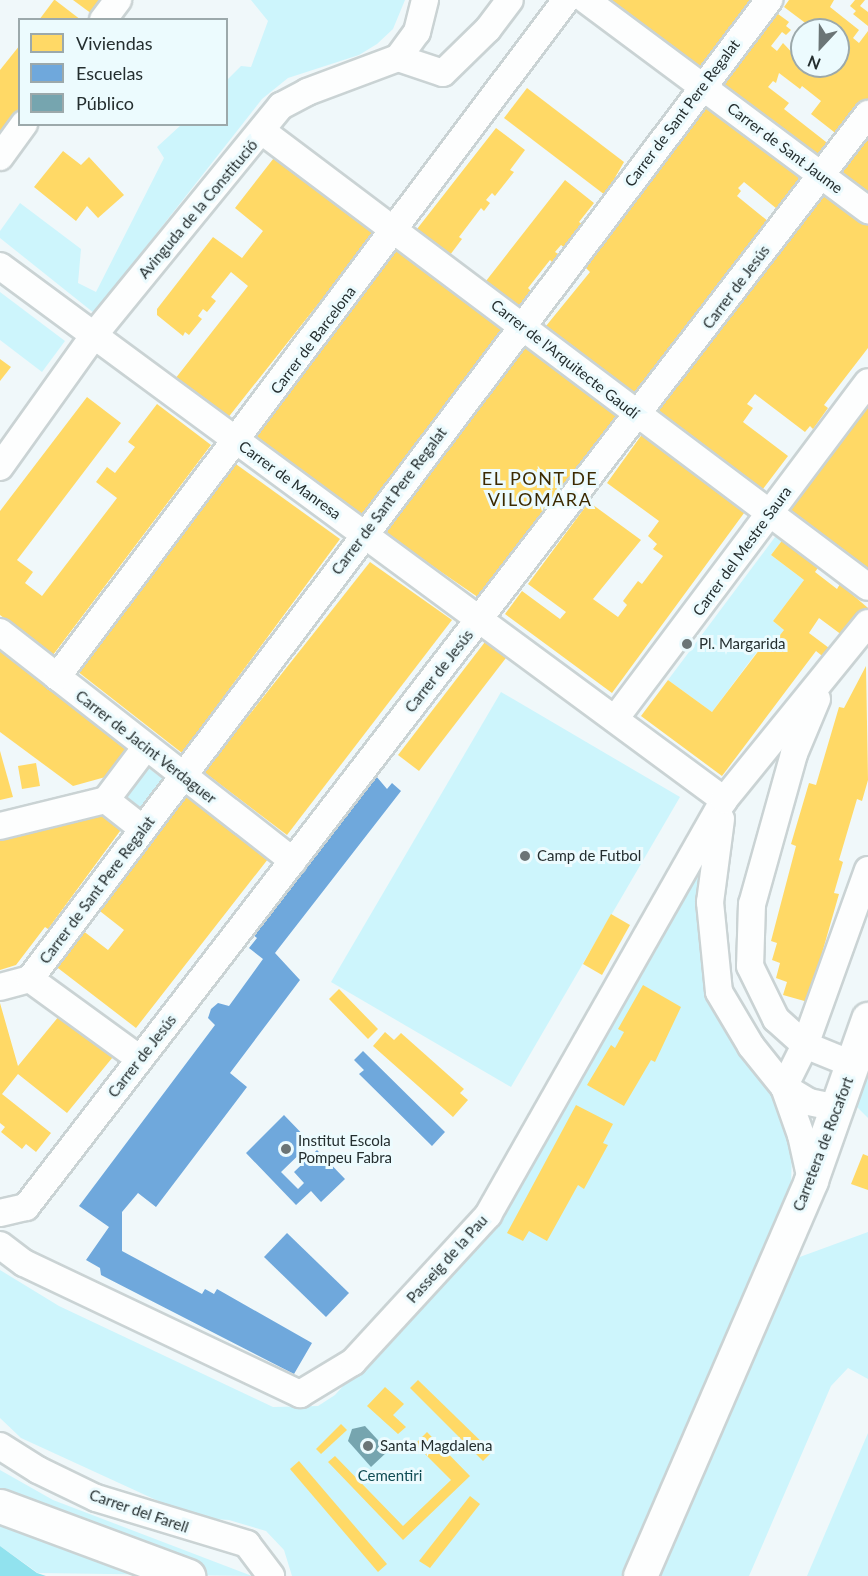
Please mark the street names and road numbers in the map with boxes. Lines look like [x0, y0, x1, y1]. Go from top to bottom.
street label: Carrer de Sant Pere Regalat [621, 36, 743, 190]
street label: Carrer de Sant Jaume [723, 99, 847, 197]
street label: Avinguda de la Constitució [135, 136, 261, 282]
street label: Carrer de Jesús [698, 241, 774, 333]
street label: Carrer de Barcelona [267, 282, 359, 398]
street label: Carrer de l'Arquitecte Gaudí [487, 296, 643, 422]
street label: Carrer de Sant Pere Regalat [328, 424, 450, 578]
street label: Carrer de Manresa [235, 437, 345, 523]
street label: Carrer del Mestre Saura [689, 483, 795, 619]
street label: Carrer de Jesús [401, 626, 477, 716]
street label: Carrer de Jacint Verdaguer [72, 686, 220, 808]
street label: Carrer de Sant Pere Regalat [36, 813, 158, 967]
street label: Carrer de Jesús [104, 1011, 180, 1101]
street label: Carretera de Rocafort [789, 1074, 857, 1214]
street label: Passeig de la Pau [403, 1211, 491, 1307]
street label: Carrer del Farell [87, 1486, 191, 1536]

